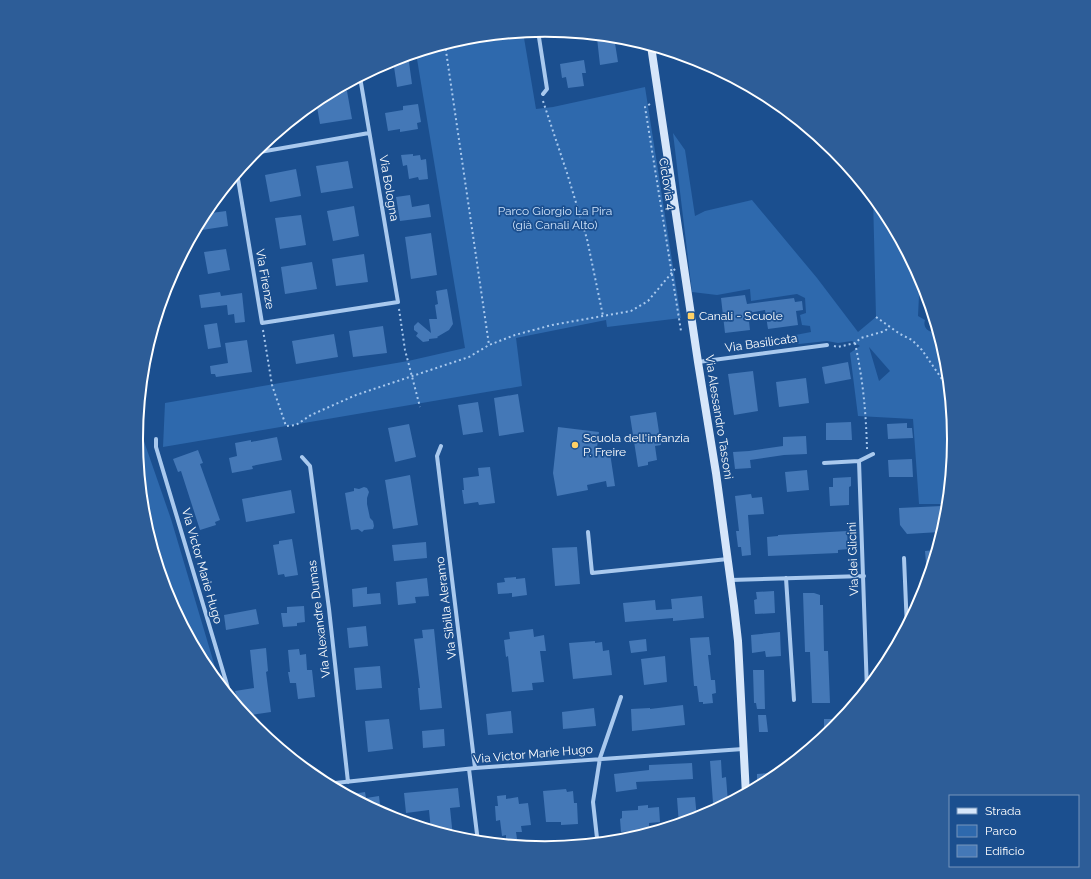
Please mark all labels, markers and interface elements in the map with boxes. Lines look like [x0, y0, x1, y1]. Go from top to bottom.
street label: Via Bologna [376, 154, 402, 222]
street label: Ciclovia 4 [656, 157, 678, 212]
park label: Parco Giorgio La Pira (già Canali Alto) [498, 204, 612, 232]
street label: Via Firenze [253, 248, 277, 310]
place label: Canali - Scuole [699, 309, 783, 323]
marker: Canali - Scuole [686, 311, 696, 321]
street label: Via Basilicata [724, 331, 798, 355]
street label: Via Alessandro Tassoni [702, 354, 736, 480]
place label: Scuola dell'infanzia P. Freire [583, 431, 690, 459]
marker: Scuola dell'infanzia P. Freire [570, 440, 580, 450]
street label: Via Victor Marie Hugo [179, 506, 225, 626]
street label: Via dei Glicini [845, 522, 861, 596]
street label: Via Sibilla Aleramo [433, 556, 459, 660]
street label: Via Alexandre Dumas [305, 559, 333, 679]
street label: Via Victor Marie Hugo [473, 742, 593, 766]
legend [949, 795, 1079, 867]
text: Strada [985, 804, 1021, 818]
text: Parco [985, 824, 1017, 838]
text: Edificio [985, 844, 1025, 858]

